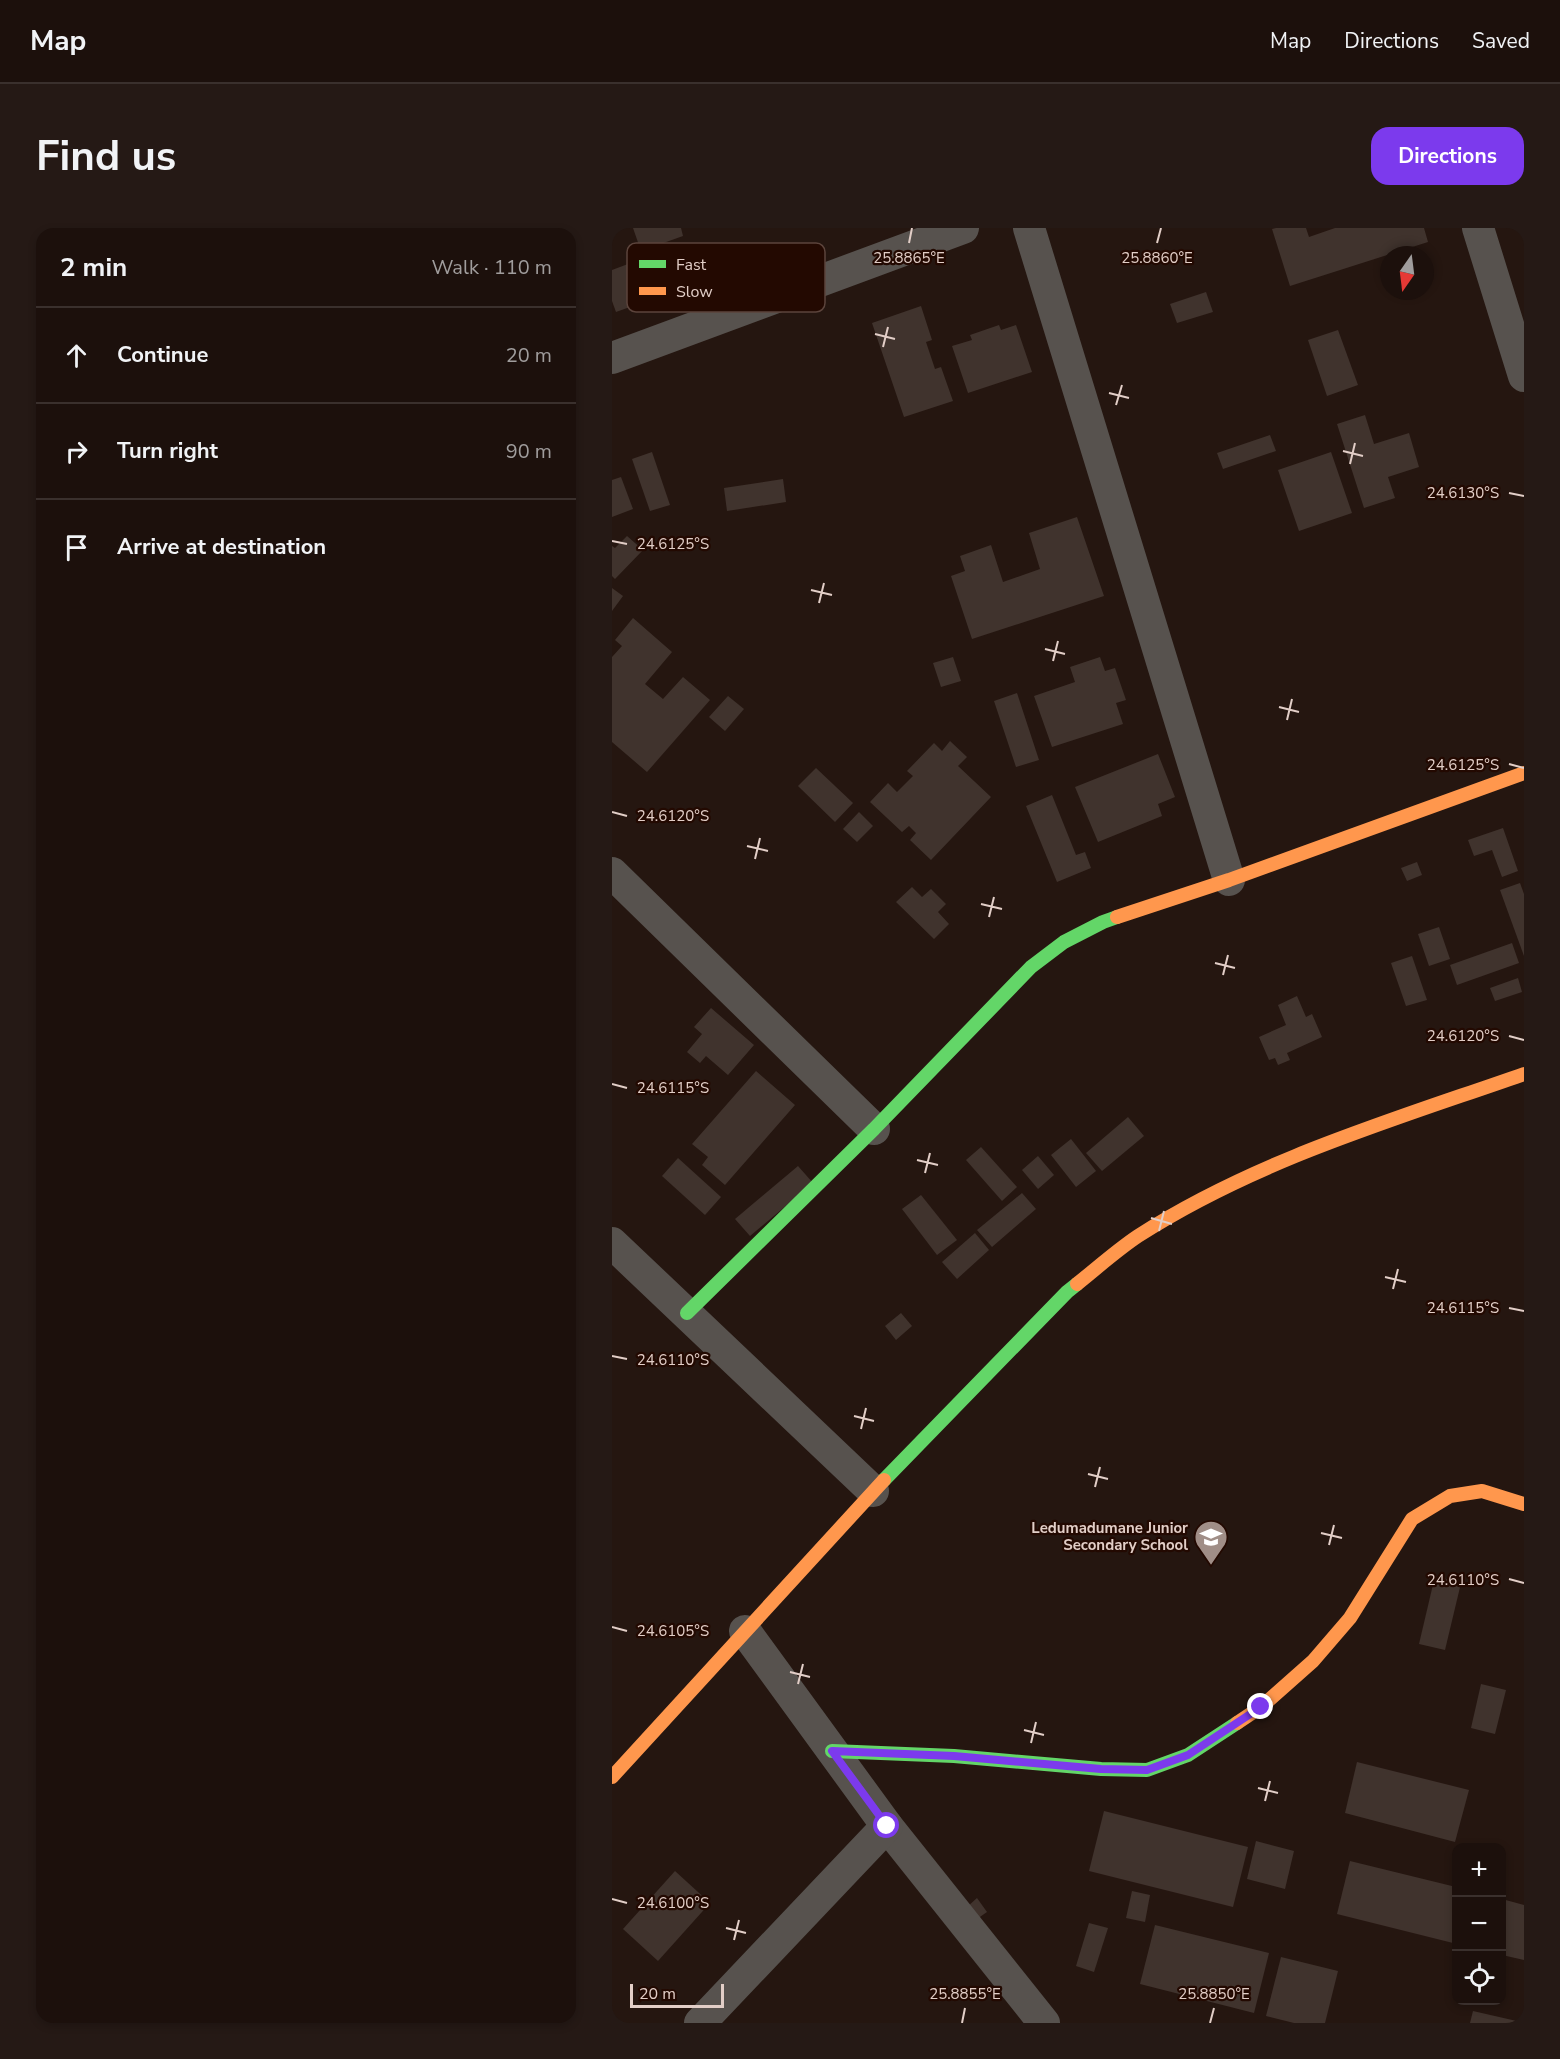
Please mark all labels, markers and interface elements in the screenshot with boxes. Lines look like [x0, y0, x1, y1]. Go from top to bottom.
text: Map [30, 22, 86, 60]
text: Map [1270, 27, 1311, 55]
text: Directions [1344, 27, 1439, 55]
text: Saved [1472, 27, 1530, 55]
button: Directions [1371, 127, 1524, 185]
text: Find us [36, 128, 176, 185]
legend [627, 243, 825, 312]
north arrow [1380, 246, 1434, 300]
text: 25.8865°E [873, 248, 945, 268]
text: 25.8860°E [1121, 248, 1193, 268]
text: 2 min [60, 250, 127, 285]
text: Walk · 110 m [432, 254, 552, 281]
text: Fast [676, 254, 707, 276]
text: Slow [676, 281, 713, 303]
icon: ahead [60, 339, 93, 372]
text: Continue [117, 340, 208, 370]
text: 20 m [506, 342, 552, 369]
icon: right [60, 435, 93, 468]
text: Turn right [117, 436, 218, 466]
text: 90 m [506, 438, 552, 465]
text: 24.6130°S [1427, 483, 1499, 503]
icon: arrive [60, 531, 93, 564]
text: Arrive at destination [117, 532, 326, 562]
text: 24.6125°S [637, 534, 709, 554]
text: 24.6125°S [1427, 755, 1499, 775]
text: 24.6120°S [637, 806, 709, 826]
text: 24.6120°S [1427, 1026, 1499, 1046]
text: 24.6115°S [637, 1078, 709, 1098]
text: 24.6115°S [1427, 1298, 1499, 1318]
text: 24.6110°S [637, 1350, 709, 1370]
place label: Ledumadumane Junior Secondary School [1031, 1518, 1188, 1555]
school or university icon: Ledumadumane Junior Secondary School [1193, 1519, 1229, 1566]
text: 24.6110°S [1427, 1570, 1499, 1590]
text: 24.6105°S [637, 1621, 709, 1641]
route end [1247, 1693, 1273, 1719]
route start [873, 1812, 899, 1838]
map controls [1452, 1843, 1506, 2005]
button: + [1452, 1843, 1506, 1897]
text: 24.6100°S [637, 1893, 709, 1913]
button: − [1452, 1897, 1506, 1951]
button: locate [1452, 1951, 1506, 2005]
scale bar [630, 1981, 724, 2008]
text: 20 m [639, 1983, 676, 2005]
text: 25.8855°E [929, 1984, 1001, 2004]
text: 25.8850°E [1178, 1984, 1250, 2004]

